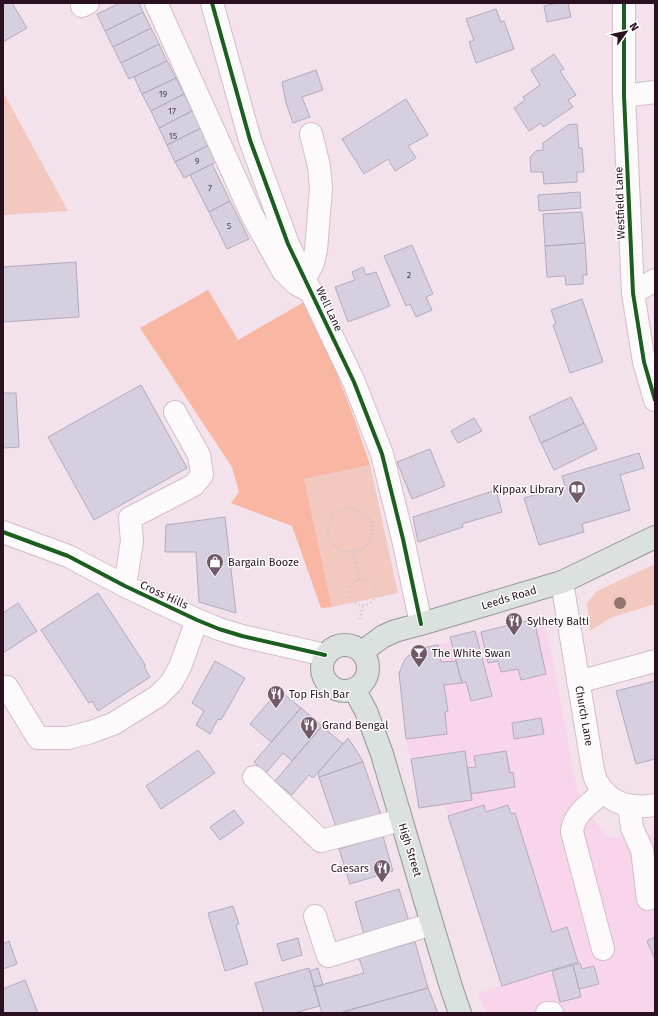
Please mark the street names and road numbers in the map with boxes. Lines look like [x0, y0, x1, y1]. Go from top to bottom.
street label: Westfield Lane [612, 166, 628, 240]
street label: Well Lane [313, 284, 345, 334]
street label: Cross Hills [138, 578, 190, 612]
street label: Leeds Road [480, 583, 538, 613]
street label: Church Lane [572, 685, 596, 747]
street label: High Street [396, 822, 424, 878]

